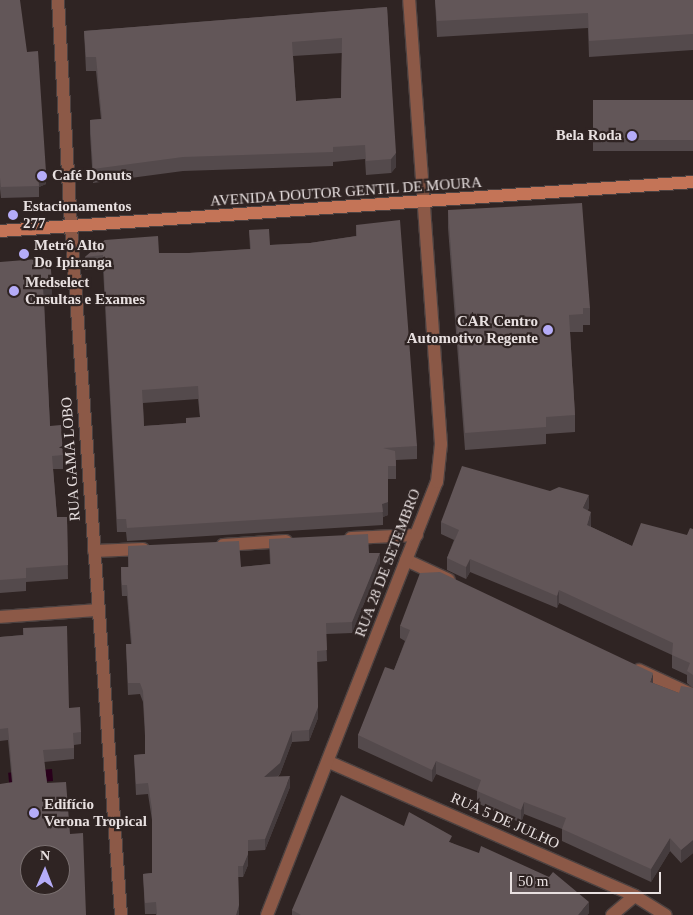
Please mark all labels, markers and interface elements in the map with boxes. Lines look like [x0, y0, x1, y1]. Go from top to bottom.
place label: Bela Roda [556, 127, 622, 145]
marker: Bela Roda [626, 130, 638, 142]
place label: Café Donuts [52, 167, 132, 185]
marker: Café Donuts [36, 170, 48, 182]
street label: AVENIDA DOUTOR GENTIL DE MOURA [209, 173, 483, 211]
place label: Estacionamentos 277 [23, 197, 131, 232]
marker: Estacionamentos 277 [7, 209, 19, 221]
place label: Metrô Alto Do Ipiranga [34, 236, 112, 271]
marker: Metrô Alto Do Ipiranga [18, 248, 30, 260]
place label: Medselect Cnsultas e Exames [25, 273, 145, 308]
marker: Medselect Cnsultas e Exames [7, 284, 21, 298]
place label: CAR Centro Automotivo Regente [407, 312, 538, 347]
marker: CAR Centro Automotivo Regente [542, 324, 554, 336]
street label: RUA GAMA LOBO [58, 396, 84, 522]
street label: RUA 28 DE SETEMBRO [351, 486, 425, 640]
street label: RUA 5 DE JULHO [447, 789, 563, 853]
place label: Edifício Verona Tropical [44, 795, 147, 830]
marker: Edifício Verona Tropical [28, 807, 40, 819]
north arrow [20, 845, 70, 895]
text: N [40, 848, 50, 863]
scale bar [513, 862, 664, 894]
text: 50 m [518, 873, 548, 889]

